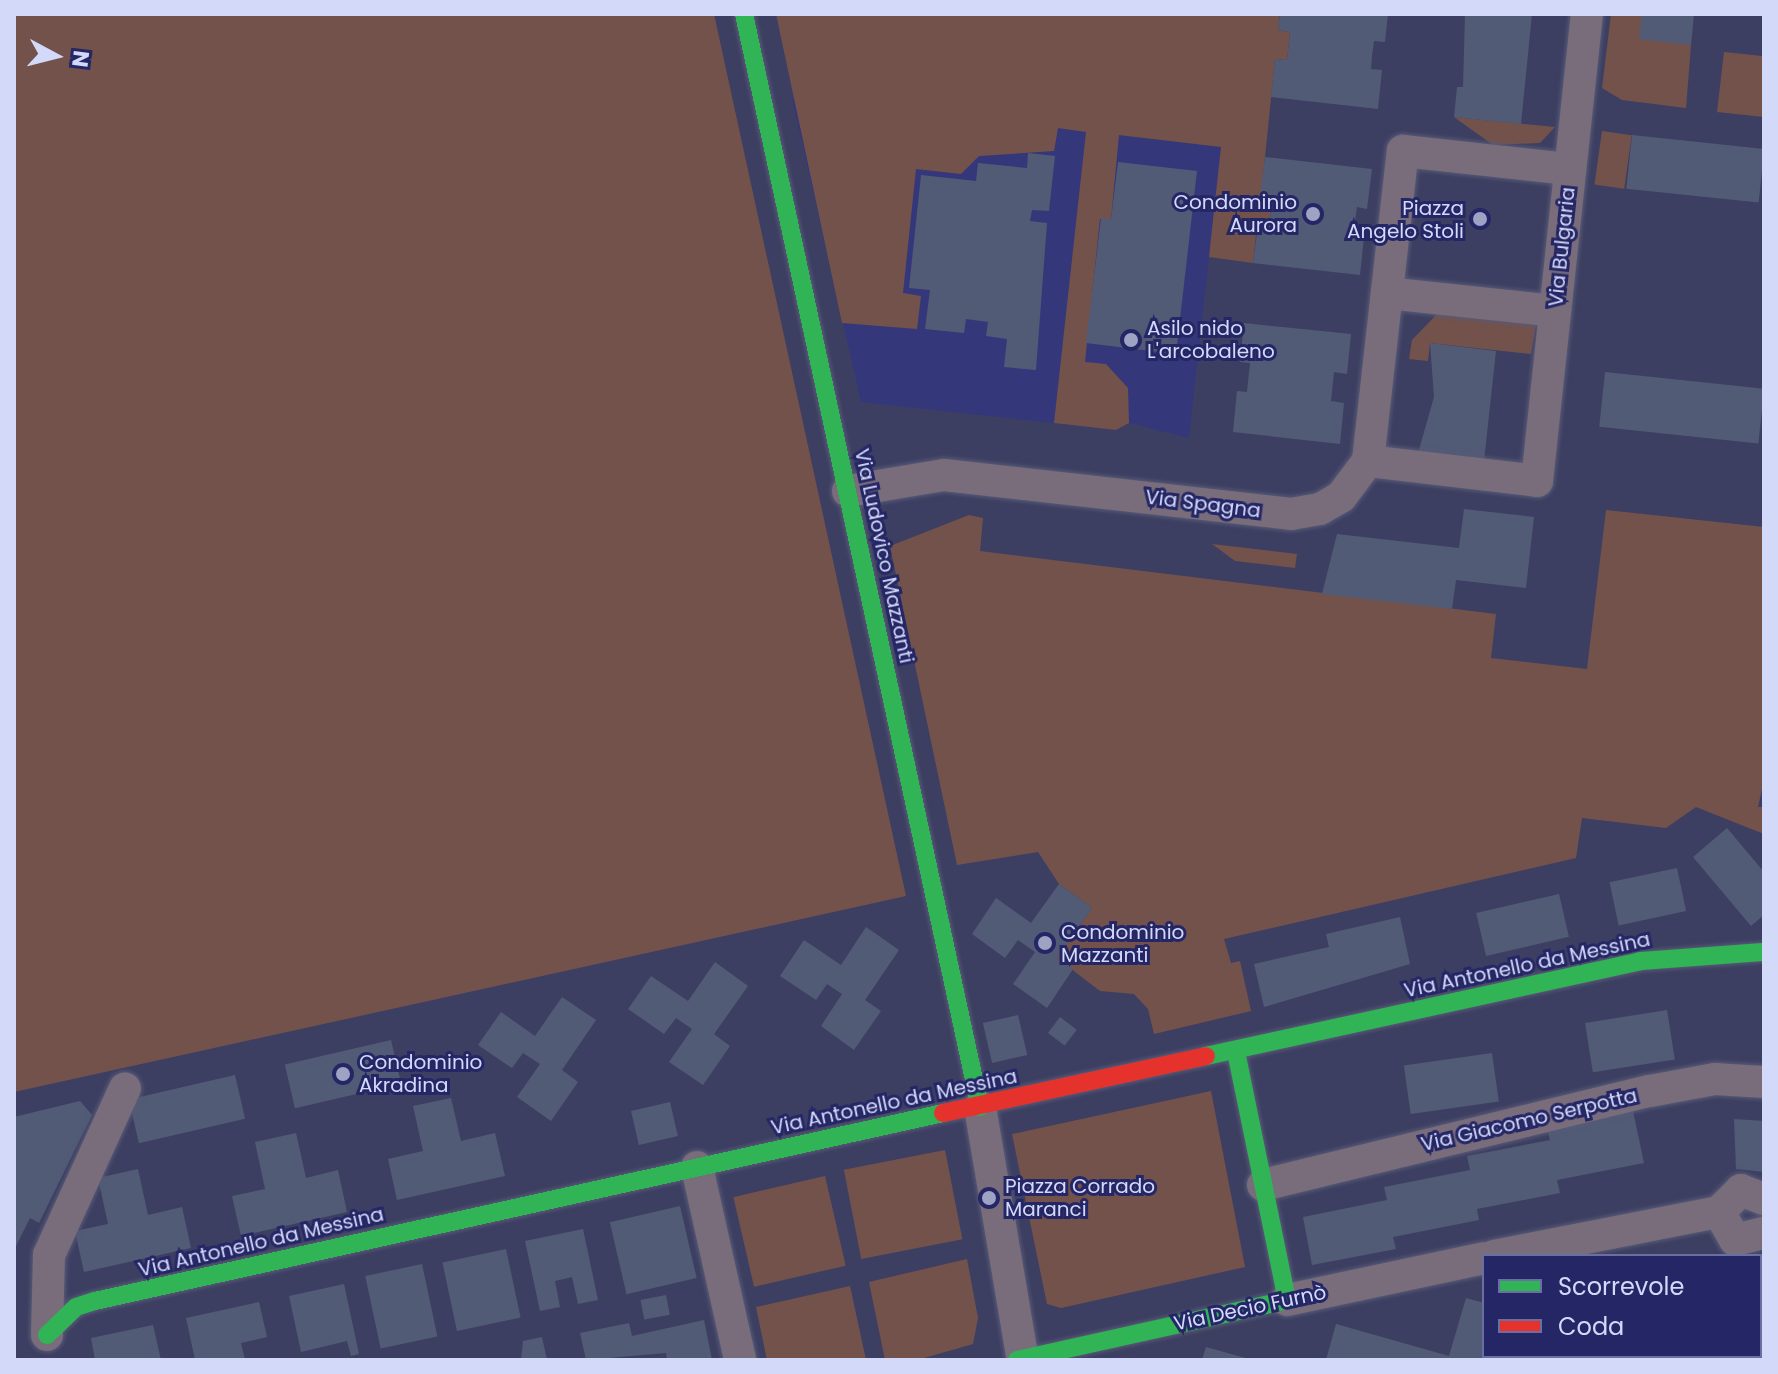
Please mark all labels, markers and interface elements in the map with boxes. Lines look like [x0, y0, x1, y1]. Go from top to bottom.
north arrow [16, 16, 96, 96]
text: N [64, 49, 97, 69]
street label: Via Bulgaria [1544, 186, 1580, 308]
place label: Condominio Aurora [1174, 190, 1297, 237]
place label: Piazza Angelo Stoli [1347, 196, 1464, 243]
marker: Condominio Aurora [1304, 205, 1322, 223]
marker: Piazza Angelo Stoli [1471, 210, 1489, 228]
place label: Asilo nido L'arcobaleno [1147, 316, 1275, 363]
marker: Asilo nido L'arcobaleno [1122, 331, 1140, 349]
street label: Via Ludovico Mazzanti [850, 446, 918, 666]
street label: Via Spagna [1144, 485, 1262, 523]
place label: Condominio Mazzanti [1061, 920, 1184, 967]
street label: Via Antonello da Messina [1402, 927, 1652, 1003]
marker: Condominio Mazzanti [1036, 934, 1054, 952]
place label: Condominio Akradina [359, 1050, 482, 1097]
street label: Via Antonello da Messina [769, 1064, 1019, 1140]
marker: Condominio Akradina [334, 1065, 352, 1083]
street label: Via Giacomo Serpotta [1419, 1083, 1639, 1157]
place label: Piazza Corrado Maranci [1005, 1174, 1155, 1221]
marker: Piazza Corrado Maranci [980, 1189, 998, 1207]
street label: Via Antonello da Messina [136, 1202, 386, 1282]
legend [1482, 1254, 1762, 1358]
text: Scorrevole [1558, 1270, 1684, 1303]
street label: Via Decio Furnò [1172, 1280, 1328, 1336]
text: Coda [1558, 1310, 1624, 1343]

